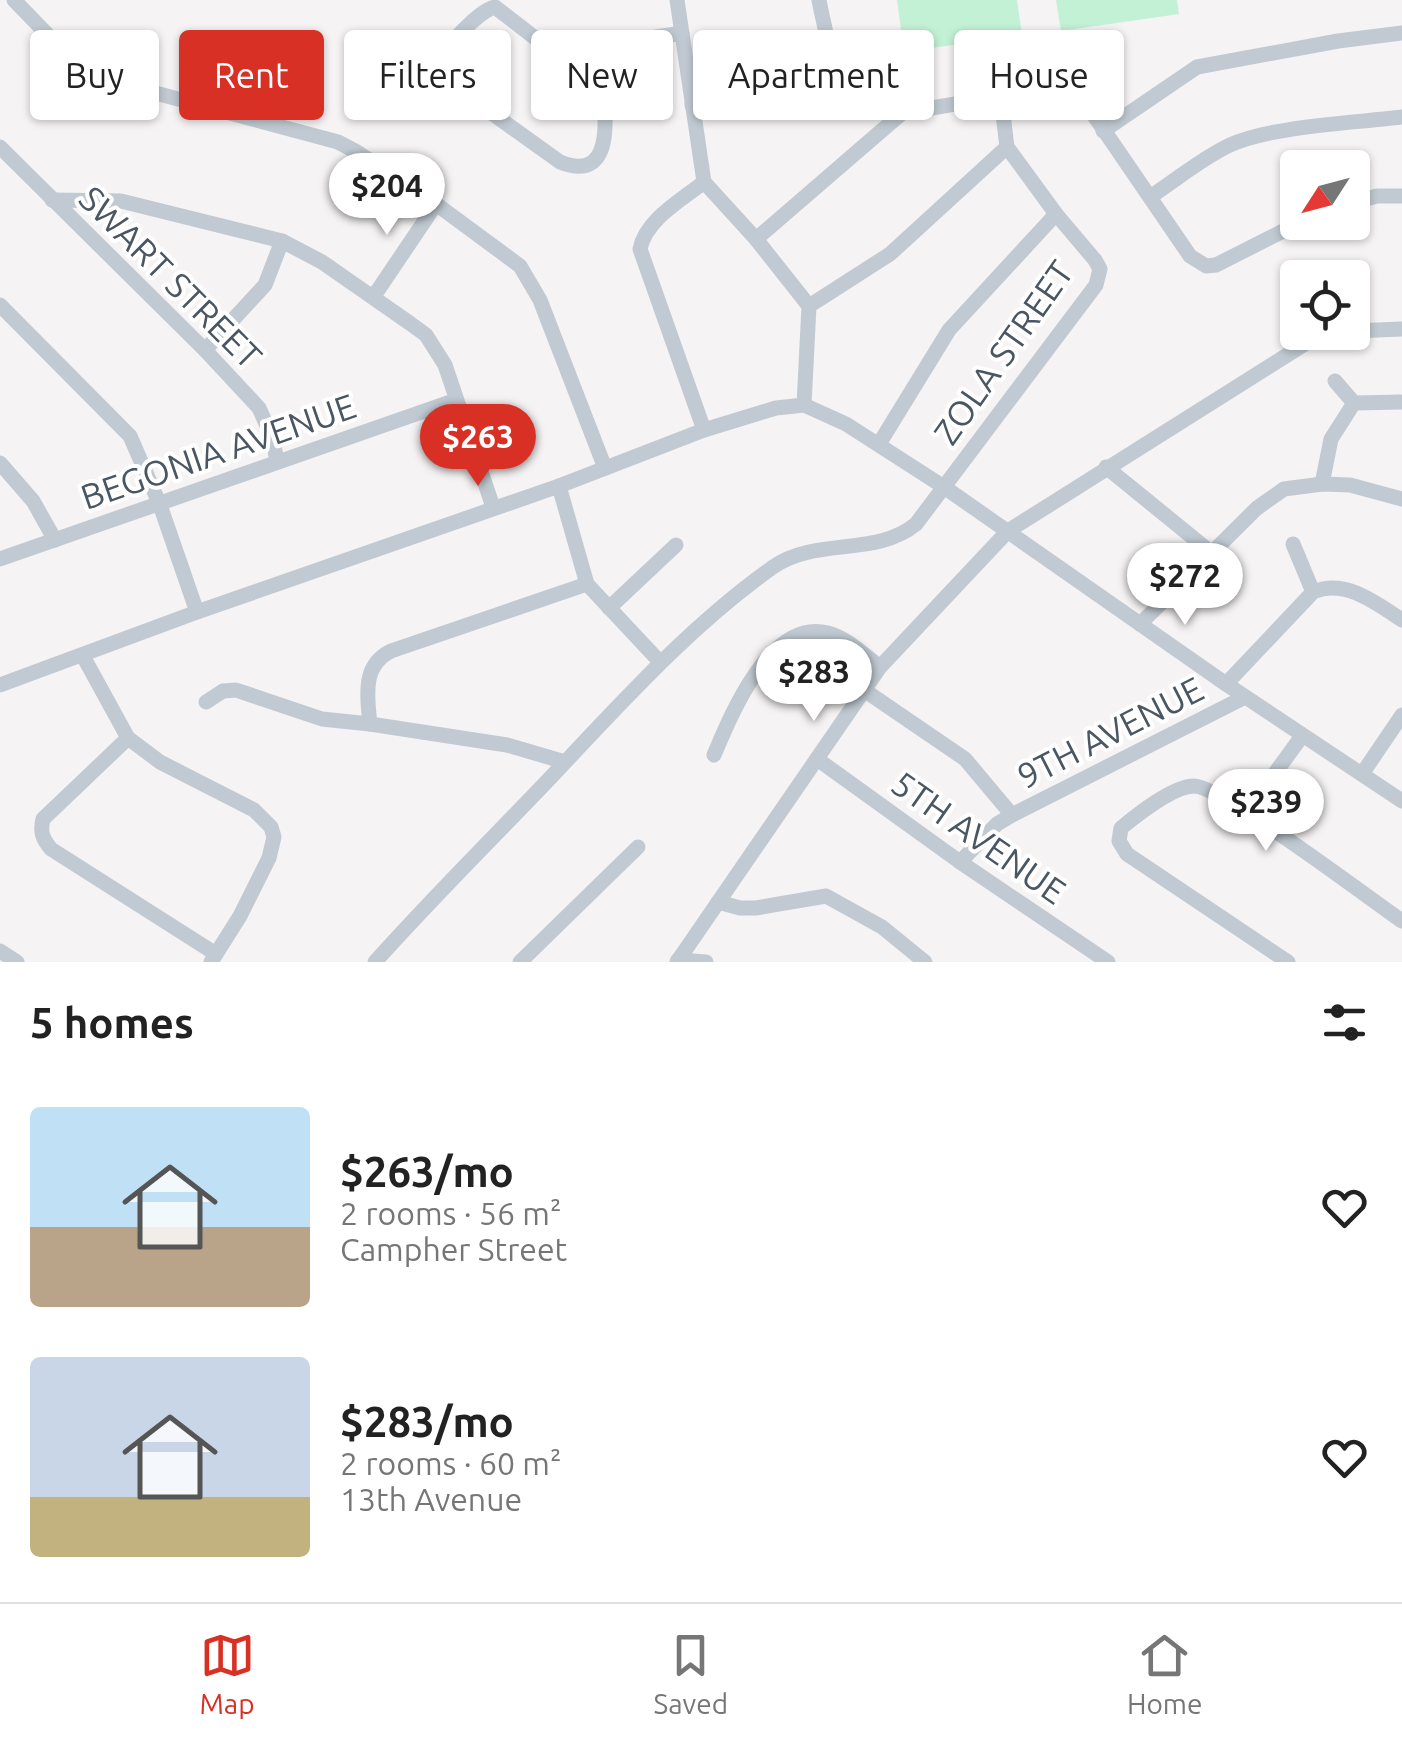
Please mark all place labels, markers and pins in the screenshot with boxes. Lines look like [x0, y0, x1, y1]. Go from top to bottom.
pin: $204 [328, 153, 446, 238]
pin: $263 [419, 404, 537, 489]
pin: $272 [1126, 543, 1244, 628]
pin: $283 [755, 639, 873, 724]
pin: $239 [1207, 769, 1325, 854]

